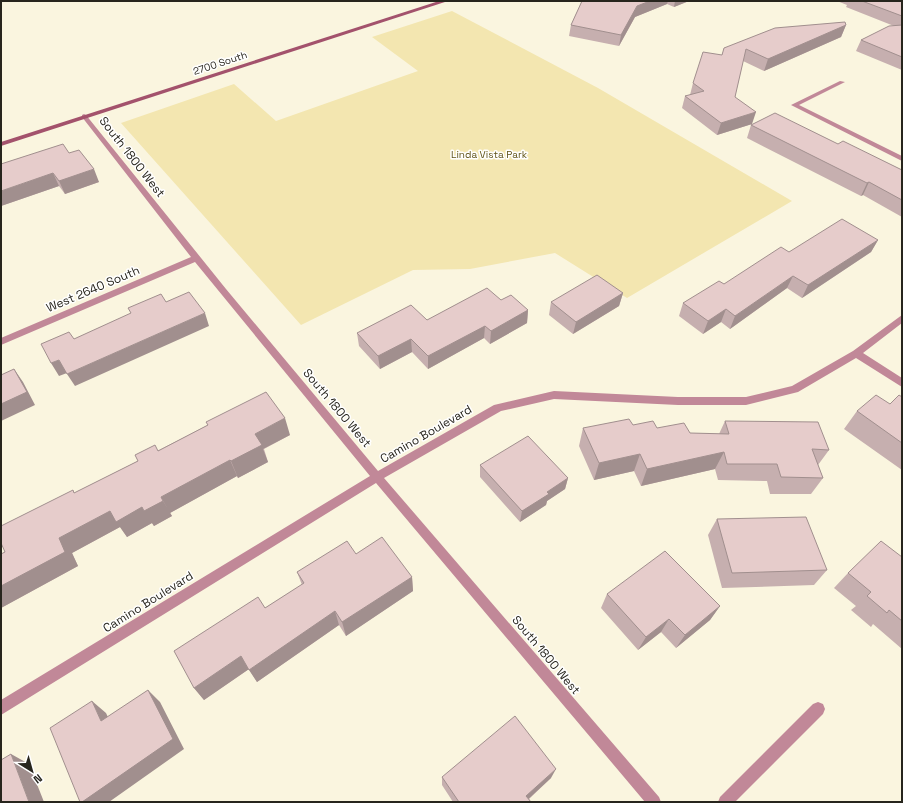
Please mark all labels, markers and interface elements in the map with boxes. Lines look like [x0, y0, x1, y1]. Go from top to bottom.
street label: 2700 South [191, 48, 249, 78]
street label: South 1800 West [95, 113, 169, 201]
park label: Linda Vista Park [451, 148, 528, 161]
street label: West 2640 South [44, 262, 142, 316]
street label: South 1800 West [299, 365, 375, 451]
street label: Camino Boulevard [377, 401, 475, 467]
street label: Camino Boulevard [100, 568, 196, 636]
street label: South 1800 West [508, 612, 584, 698]
north arrow [12, 751, 52, 791]
text: N [31, 771, 45, 787]

